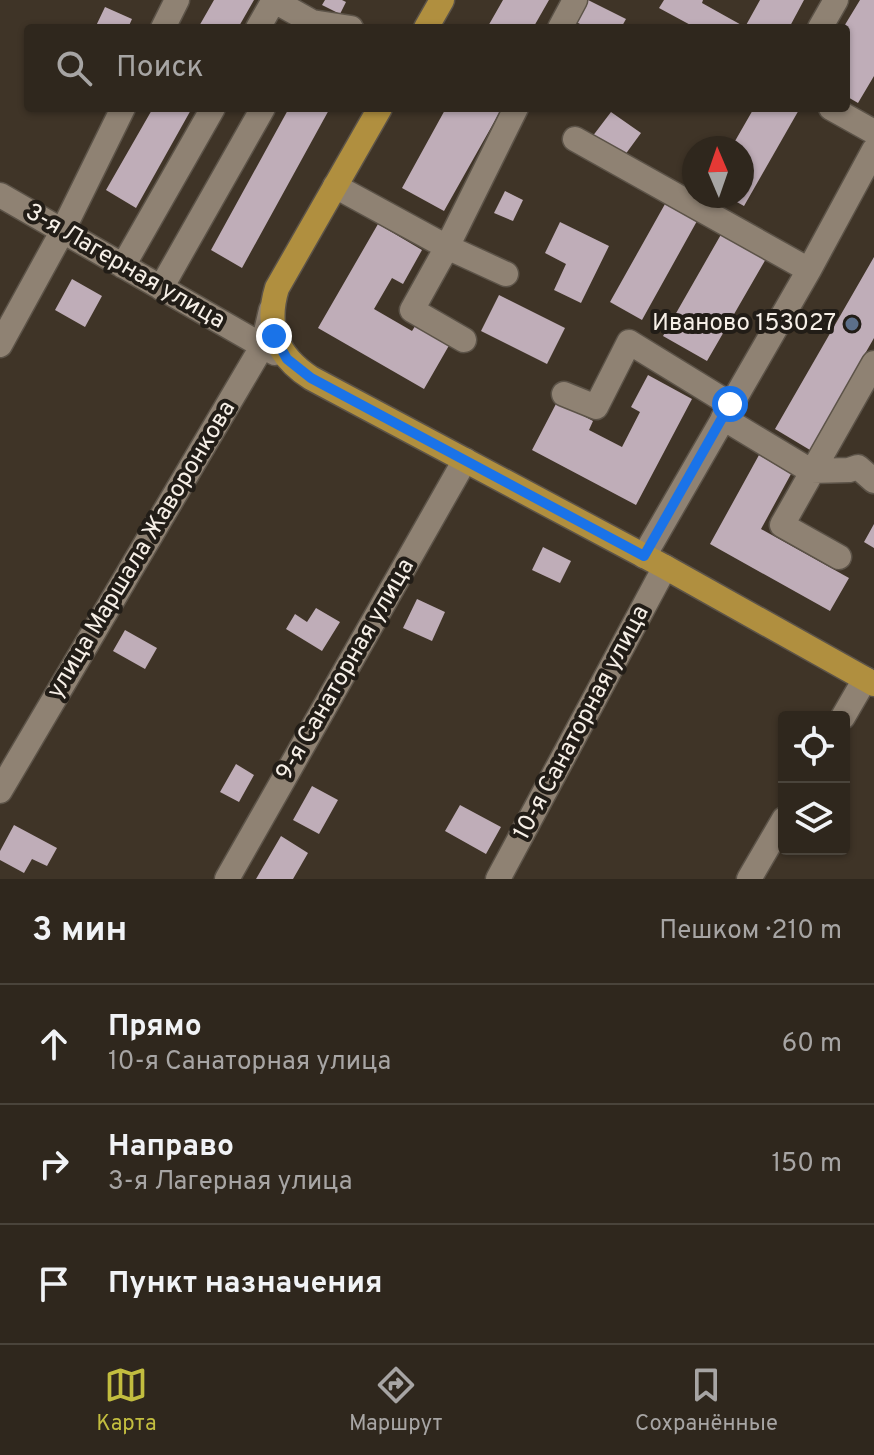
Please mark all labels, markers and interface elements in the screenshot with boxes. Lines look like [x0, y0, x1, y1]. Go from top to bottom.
search box [24, 24, 850, 112]
icon: search [52, 46, 96, 90]
text: Поиск [116, 50, 204, 87]
north arrow [682, 136, 754, 208]
street label: 3-я Лагерная улица [20, 198, 230, 336]
place label: Иваново 153027 [652, 309, 836, 339]
marker: Иваново 153027 [843, 315, 861, 333]
route end [256, 318, 292, 354]
route start [712, 386, 748, 422]
street label: улица Маршала Жаворонкова [41, 396, 243, 704]
street label: 9-я Санаторная улица [270, 554, 422, 786]
street label: 10-я Санаторная улица [507, 601, 657, 845]
map controls [778, 711, 850, 855]
button: locate [778, 711, 850, 783]
button: layers [778, 783, 850, 855]
text: 3 мин [32, 910, 127, 953]
text: Пешком · 210 m [659, 915, 842, 948]
text: Прямо [108, 1009, 202, 1046]
icon: ahead [32, 1022, 76, 1066]
text: 60 m [782, 1028, 842, 1061]
text: 10-я Санаторная улица [108, 1046, 391, 1079]
text: Направо [108, 1129, 234, 1166]
icon: right [32, 1142, 76, 1186]
text: 150 m [771, 1148, 842, 1181]
text: 3-я Лагерная улица [108, 1166, 352, 1199]
icon: arrive [32, 1262, 76, 1306]
text: Пункт назначения [108, 1266, 382, 1303]
tab: Карта [96, 1363, 157, 1438]
tab: Маршрут [349, 1363, 443, 1438]
tab: Сохранённые [635, 1363, 778, 1438]

